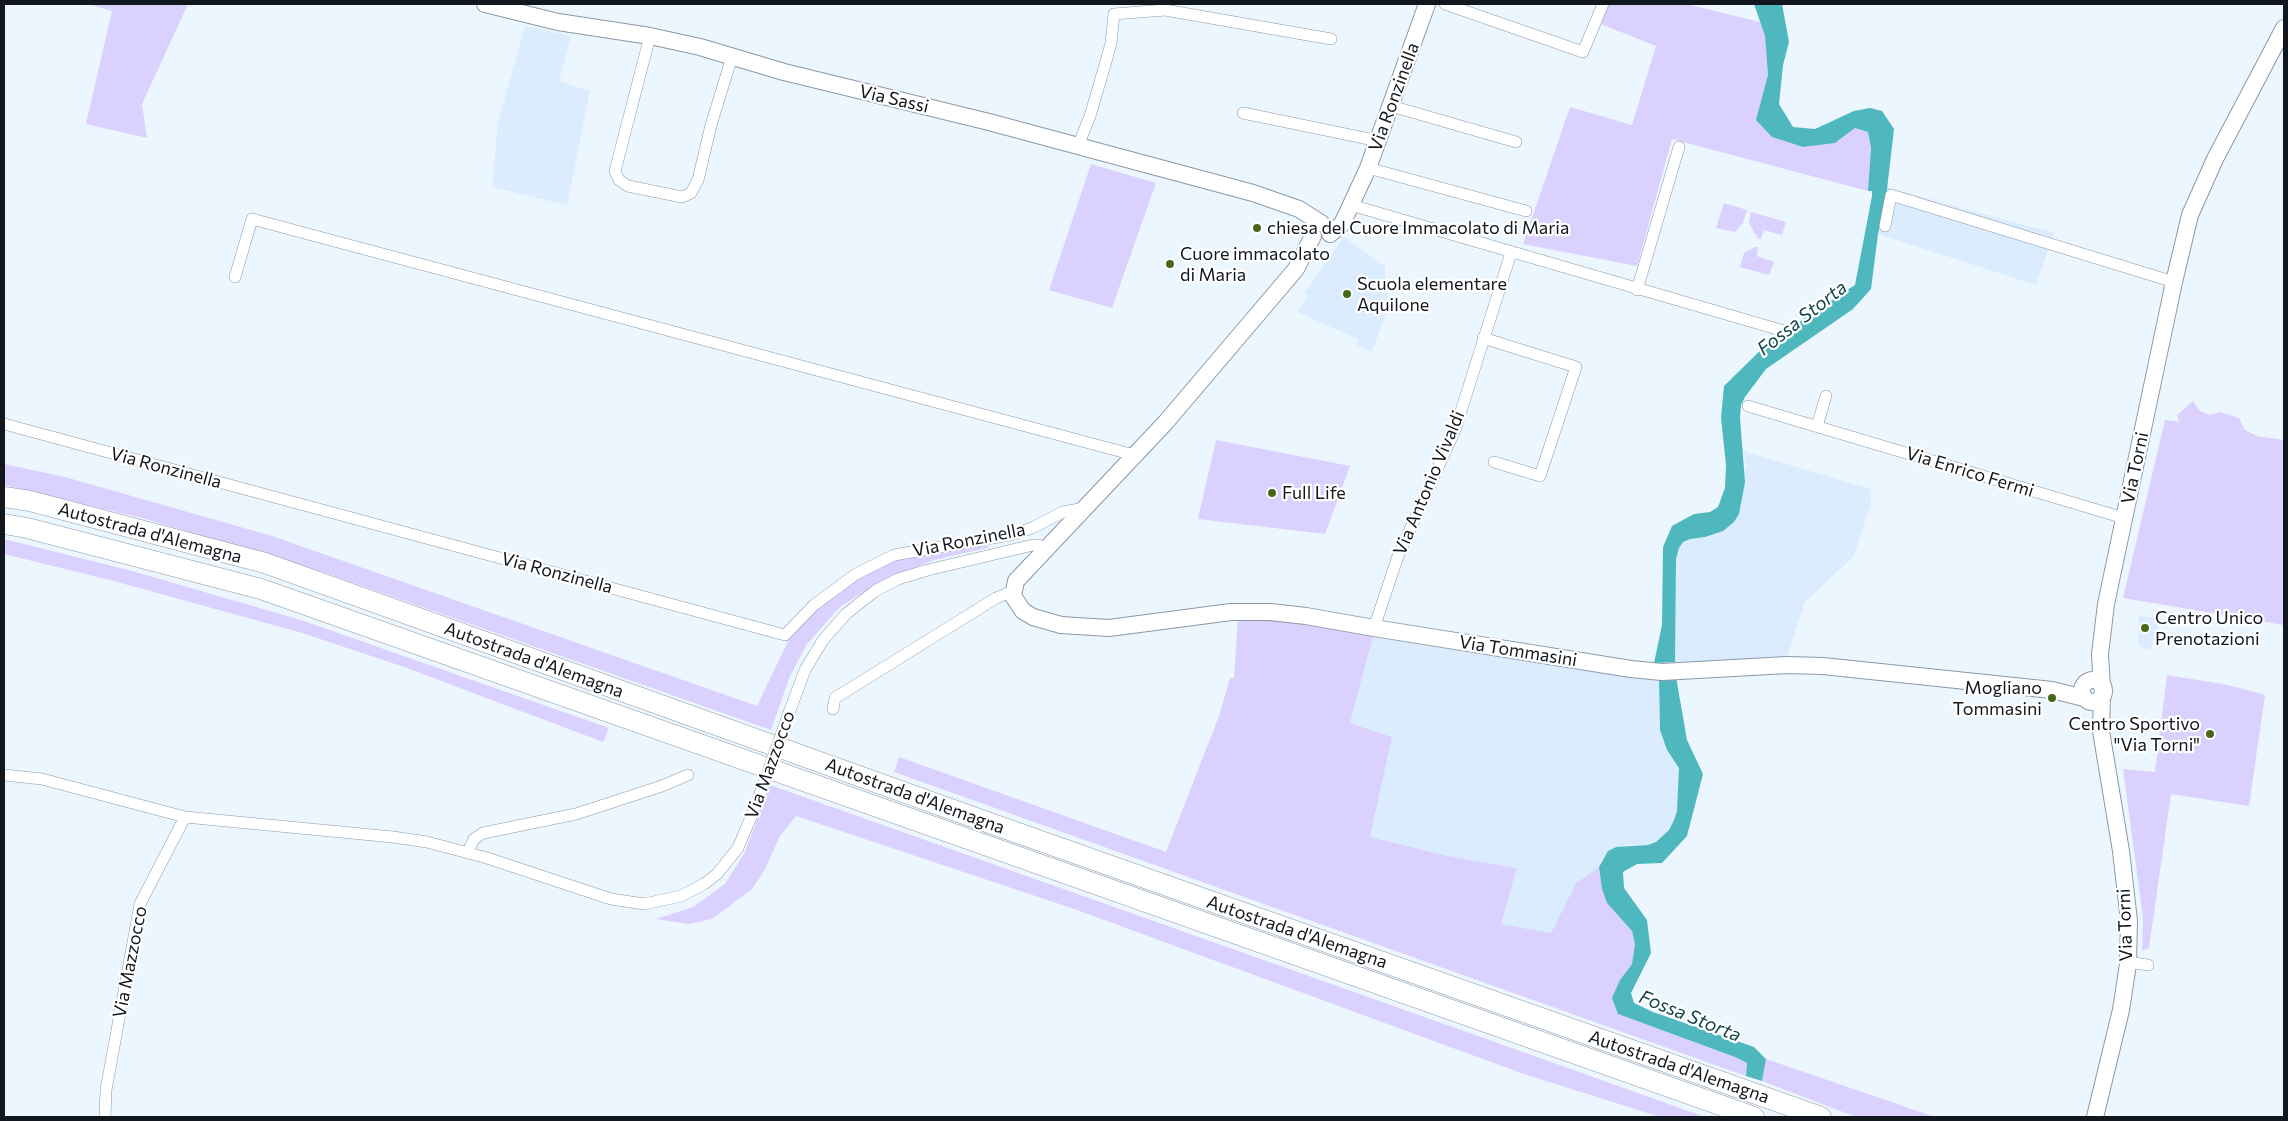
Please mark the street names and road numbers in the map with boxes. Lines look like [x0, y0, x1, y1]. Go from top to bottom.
street label: Via Ronzinella [1364, 40, 1424, 154]
street label: Via Sassi [857, 81, 931, 117]
street label: Via Antonio Vivaldi [1389, 408, 1469, 558]
street label: Via Torni [2117, 430, 2153, 506]
street label: Via Enrico Fermi [1903, 442, 2037, 502]
street label: Via Ronzinella [108, 443, 224, 493]
street label: Autostrada d'Alemagna [56, 498, 244, 568]
street label: Via Ronzinella [911, 518, 1027, 562]
street label: Via Ronzinella [499, 548, 615, 598]
street label: Autostrada d'Alemagna [441, 617, 627, 703]
street label: Via Tommasini [1457, 631, 1579, 671]
street label: Via Mazzocco [740, 708, 800, 822]
street label: Autostrada d'Alemagna [822, 753, 1008, 839]
street label: Via Torni [2113, 888, 2137, 962]
street label: Autostrada d'Alemagna [1204, 891, 1390, 973]
street label: Via Mazzocco [109, 904, 151, 1020]
street label: Autostrada d'Alemagna [1586, 1026, 1772, 1108]

